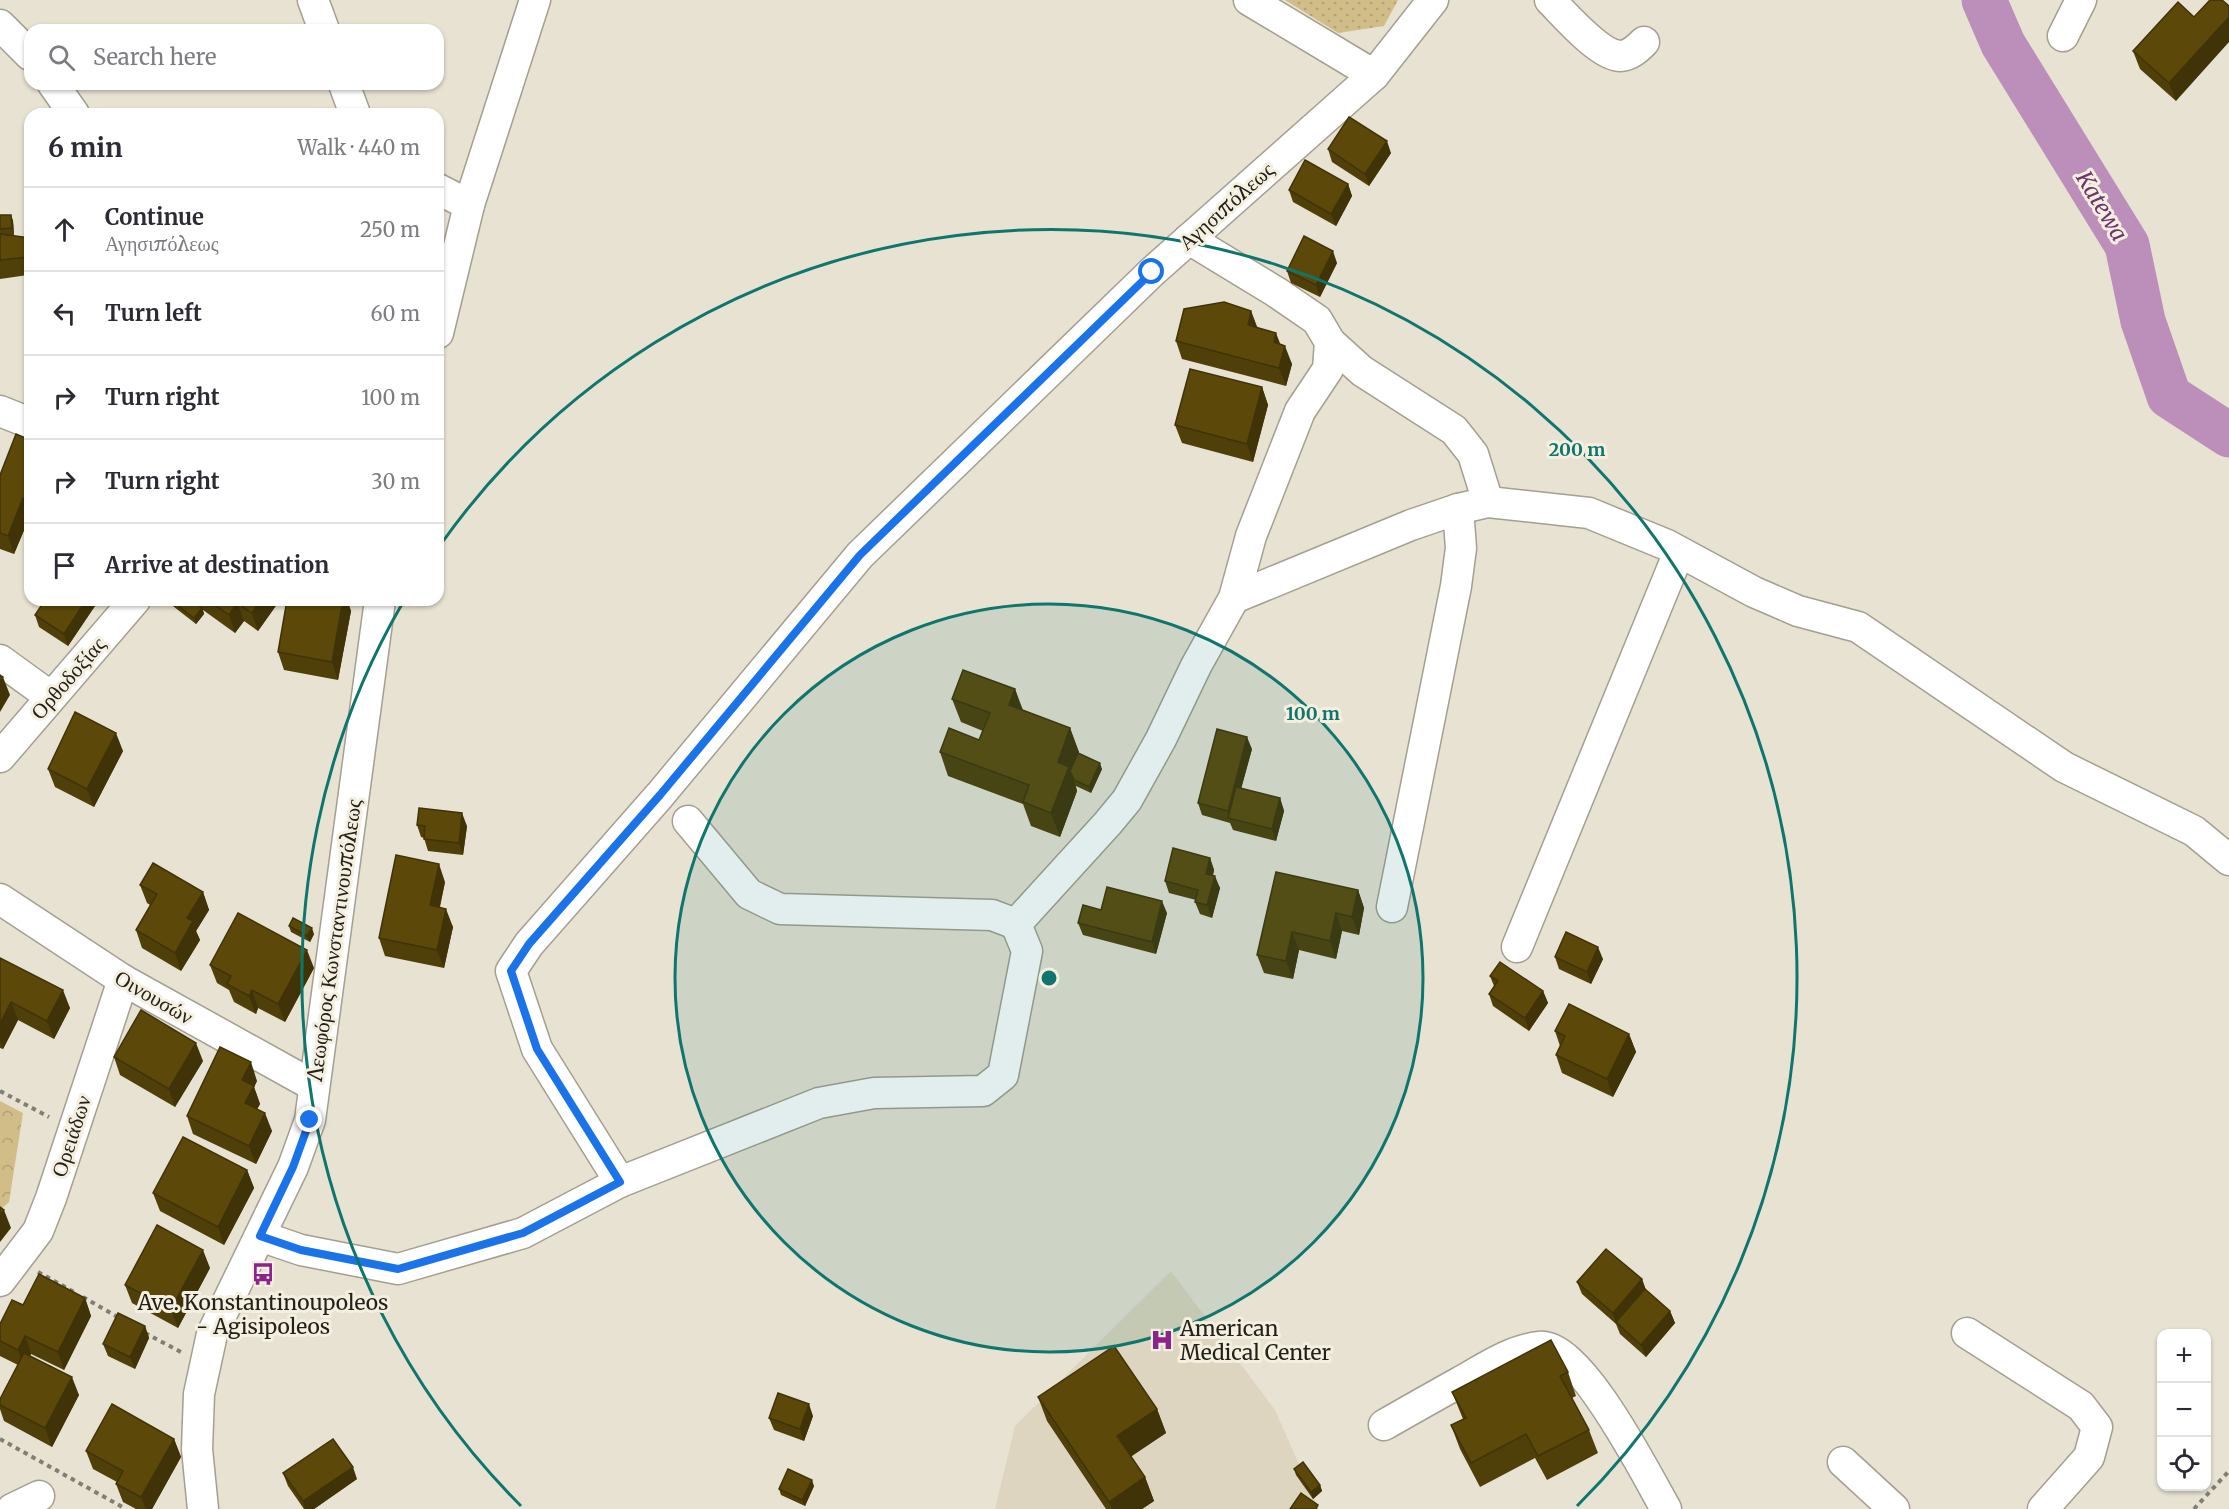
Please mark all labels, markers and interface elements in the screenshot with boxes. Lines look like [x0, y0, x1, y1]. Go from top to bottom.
search box [24, 24, 444, 90]
icon: search [45, 41, 78, 74]
text: Search here [93, 43, 216, 71]
text: 6 min [48, 131, 123, 164]
text: Walk · 440 m [298, 135, 420, 160]
street label: Αγησιπόλεως [1173, 156, 1280, 256]
water label: Katewa [2070, 165, 2134, 246]
text: Continue [105, 203, 204, 231]
icon: ahead [48, 213, 81, 246]
text: 250 m [360, 217, 420, 242]
text: Αγησιπόλεως [105, 231, 219, 256]
route start [1138, 258, 1164, 284]
icon: left [48, 297, 81, 330]
text: Turn left [105, 299, 202, 327]
text: 60 m [370, 301, 420, 326]
icon: right [48, 381, 81, 414]
text: Turn right [105, 383, 219, 411]
text: 100 m [361, 385, 420, 410]
text: 200 m [1549, 438, 1605, 461]
icon: right [48, 465, 81, 498]
text: Turn right [105, 467, 219, 495]
text: 30 m [371, 469, 420, 494]
icon: arrive [48, 549, 81, 582]
text: Arrive at destination [105, 551, 329, 579]
street label: Ορθοδοξίας [25, 631, 112, 725]
text: 100 m [1286, 702, 1340, 725]
street label: Λεωφόρος Κωνσταντινουπόλεως [301, 797, 367, 1084]
street label: Οινουσών [110, 964, 198, 1030]
centre of rings [1039, 968, 1059, 988]
street label: Ορειάδων [45, 1092, 97, 1180]
route end [296, 1106, 322, 1132]
bus stop icon: Ave. Konstantinoupoleos - Agisipoleos [250, 1261, 276, 1287]
place label: Ave. Konstantinoupoleos - Agisipoleos [137, 1289, 388, 1340]
place label: American Medical Center [1179, 1315, 1331, 1366]
hospital icon: American Medical Center [1149, 1327, 1175, 1353]
map controls [2157, 1329, 2211, 1491]
button: + [2157, 1329, 2211, 1383]
button: − [2157, 1383, 2211, 1437]
button: locate [2157, 1437, 2211, 1491]

